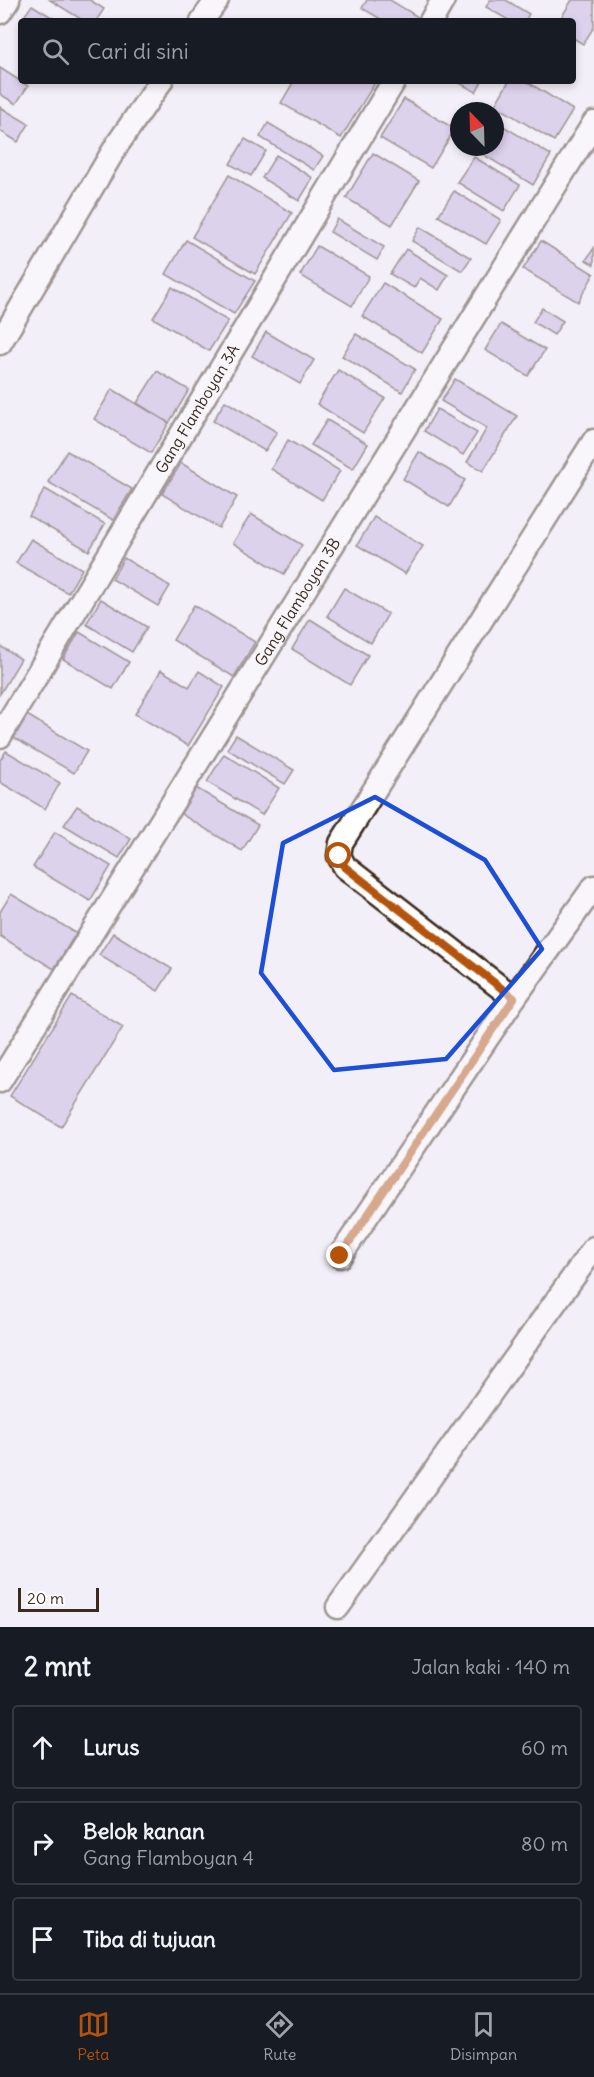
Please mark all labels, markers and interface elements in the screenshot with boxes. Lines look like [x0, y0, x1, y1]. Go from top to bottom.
search box [18, 18, 576, 84]
icon: search [39, 35, 72, 68]
text: Cari di sini [87, 37, 189, 65]
north arrow [450, 102, 504, 156]
street label: Gang Flamboyan 3A [150, 340, 243, 477]
street label: Gang Flamboyan 3B [250, 534, 345, 670]
route start [325, 842, 351, 868]
route end [326, 1242, 352, 1268]
scale bar [18, 1585, 99, 1612]
text: 20 m [27, 1588, 64, 1608]
text: 2 mnt [24, 1650, 91, 1683]
text: Jalan kaki · 140 m [411, 1654, 570, 1679]
icon: ahead [26, 1731, 59, 1764]
text: Lurus [83, 1733, 139, 1761]
text: 60 m [521, 1735, 568, 1760]
text: Belok kanan [83, 1817, 205, 1845]
icon: right [26, 1827, 59, 1860]
text: 80 m [521, 1831, 568, 1856]
text: Gang Flamboyan 4 [83, 1845, 254, 1870]
icon: arrive [26, 1923, 59, 1956]
text: Tiba di tujuan [83, 1925, 216, 1953]
tab: Peta [77, 2008, 110, 2064]
tab: Rute [263, 2008, 296, 2064]
tab: Disimpan [450, 2008, 517, 2064]

